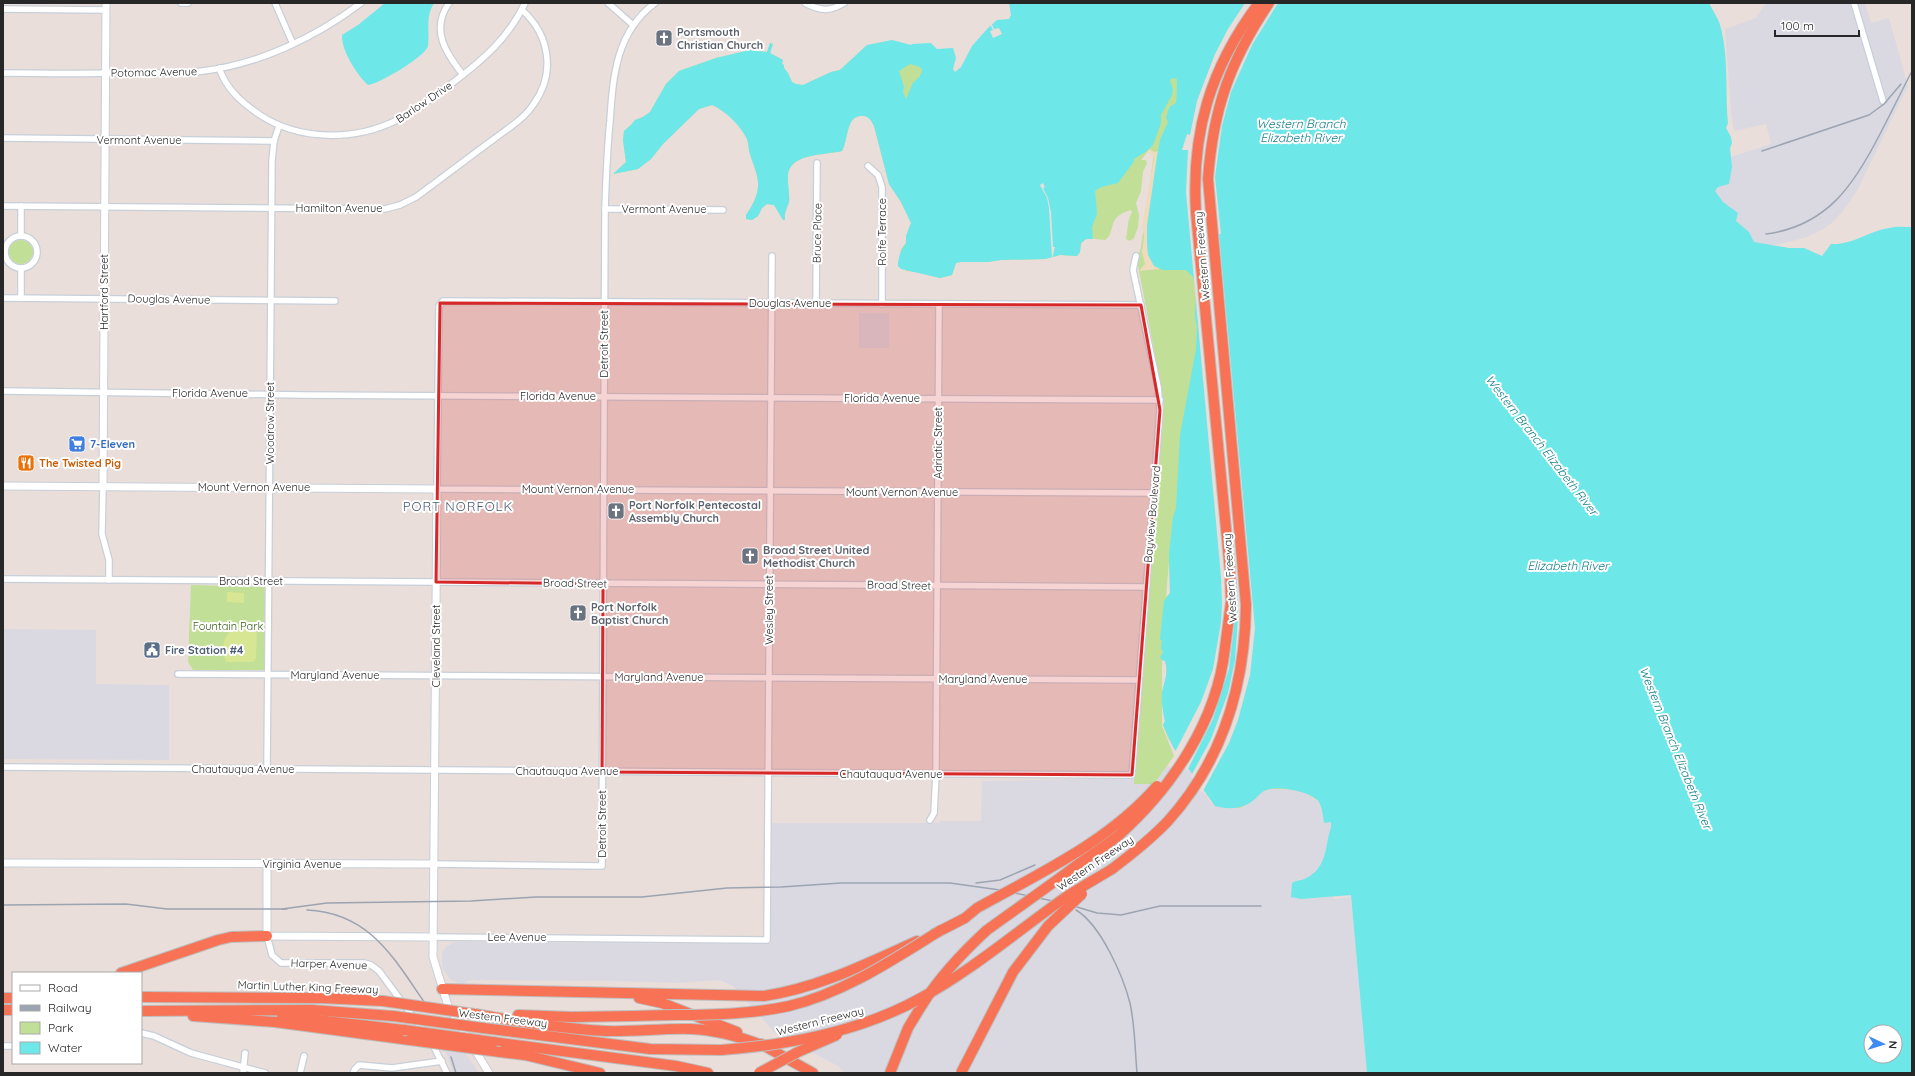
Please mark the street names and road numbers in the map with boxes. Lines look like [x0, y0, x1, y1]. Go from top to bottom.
street label: Potomac Avenue [111, 64, 197, 80]
street label: Barlow Drive [393, 78, 455, 126]
street label: Vermont Avenue [97, 133, 181, 147]
street label: Rolfe Terrace [875, 198, 889, 266]
street label: Hamilton Avenue [296, 201, 382, 215]
street label: Vermont Avenue [622, 202, 706, 216]
street label: Bruce Place [809, 203, 825, 263]
street label: Western Freeway [1191, 211, 1213, 301]
street label: Hartford Street [97, 254, 111, 330]
street label: Douglas Avenue [128, 291, 210, 307]
street label: Douglas Avenue [749, 296, 831, 310]
street label: Detroit Street [597, 310, 611, 378]
street label: Woodrow Street [263, 382, 277, 464]
street label: Florida Avenue [172, 386, 248, 400]
street label: Florida Avenue [520, 389, 596, 403]
street label: Florida Avenue [844, 391, 920, 405]
street label: Adriatic Street [931, 407, 945, 479]
street label: Bayview Boulevard [1141, 465, 1163, 563]
street label: Mount Vernon Avenue [198, 480, 310, 494]
street label: Mount Vernon Avenue [522, 482, 634, 496]
street label: Mount Vernon Avenue [846, 485, 958, 499]
street label: Western Freeway [1220, 533, 1240, 623]
street label: Broad Street [219, 574, 283, 588]
street label: Broad Street [543, 575, 607, 591]
street label: Wesley Street [762, 575, 776, 645]
street label: Broad Street [867, 577, 931, 593]
street label: Cleveland Street [429, 604, 443, 688]
street label: Maryland Avenue [290, 668, 380, 682]
street label: Maryland Avenue [614, 670, 704, 684]
street label: Maryland Avenue [938, 672, 1028, 686]
street label: Chautauqua Avenue [191, 762, 295, 776]
street label: Chautauqua Avenue [515, 764, 619, 778]
street label: Chautauqua Avenue [839, 767, 943, 781]
street label: Detroit Street [595, 790, 609, 858]
street label: Western Freeway [1054, 832, 1136, 894]
street label: Virginia Avenue [263, 857, 341, 871]
street label: Lee Avenue [488, 930, 546, 944]
street label: Harper Avenue [290, 956, 368, 972]
street label: Martin Luther King Freeway [237, 978, 379, 996]
street label: Western Freeway [775, 1003, 865, 1039]
street label: Western Freeway [458, 1006, 548, 1030]

